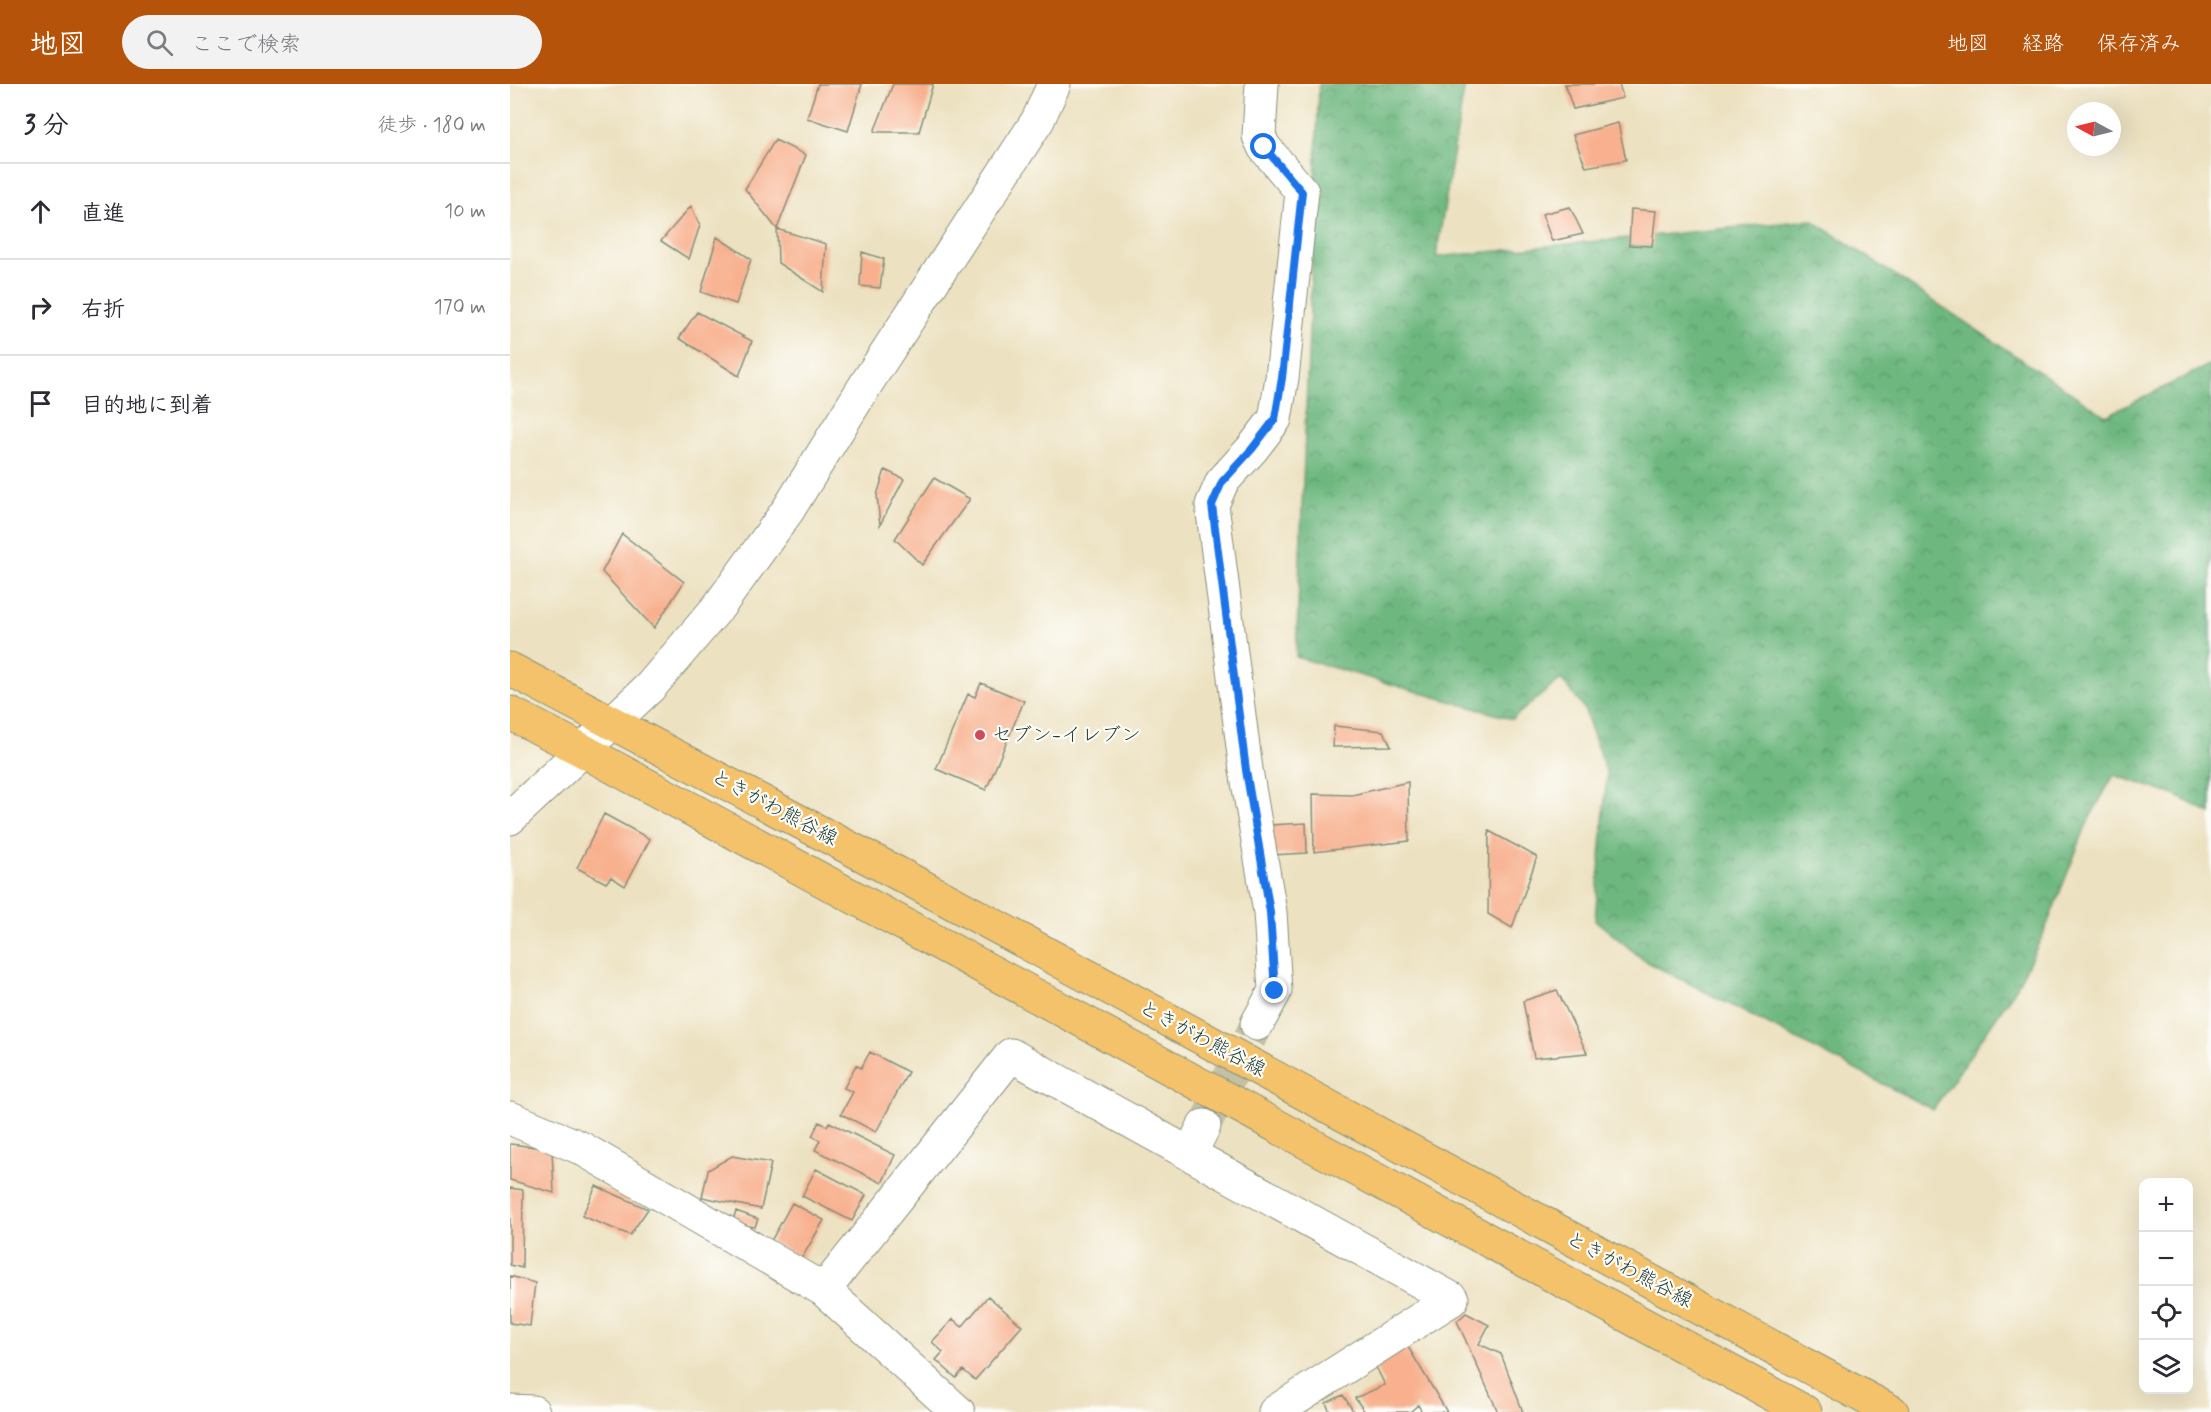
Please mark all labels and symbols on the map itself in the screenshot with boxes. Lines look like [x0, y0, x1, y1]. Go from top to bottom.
north arrow [2067, 102, 2121, 156]
route start [1250, 133, 1276, 159]
place label: セブン-イレブン [992, 722, 1141, 749]
marker: セブン-イレブン [973, 728, 987, 742]
street label: ときがわ熊谷線 [706, 763, 842, 853]
route end [1261, 977, 1287, 1003]
street label: ときがわ熊谷線 [1134, 994, 1270, 1084]
street label: ときがわ熊谷線 [1561, 1225, 1697, 1315]

